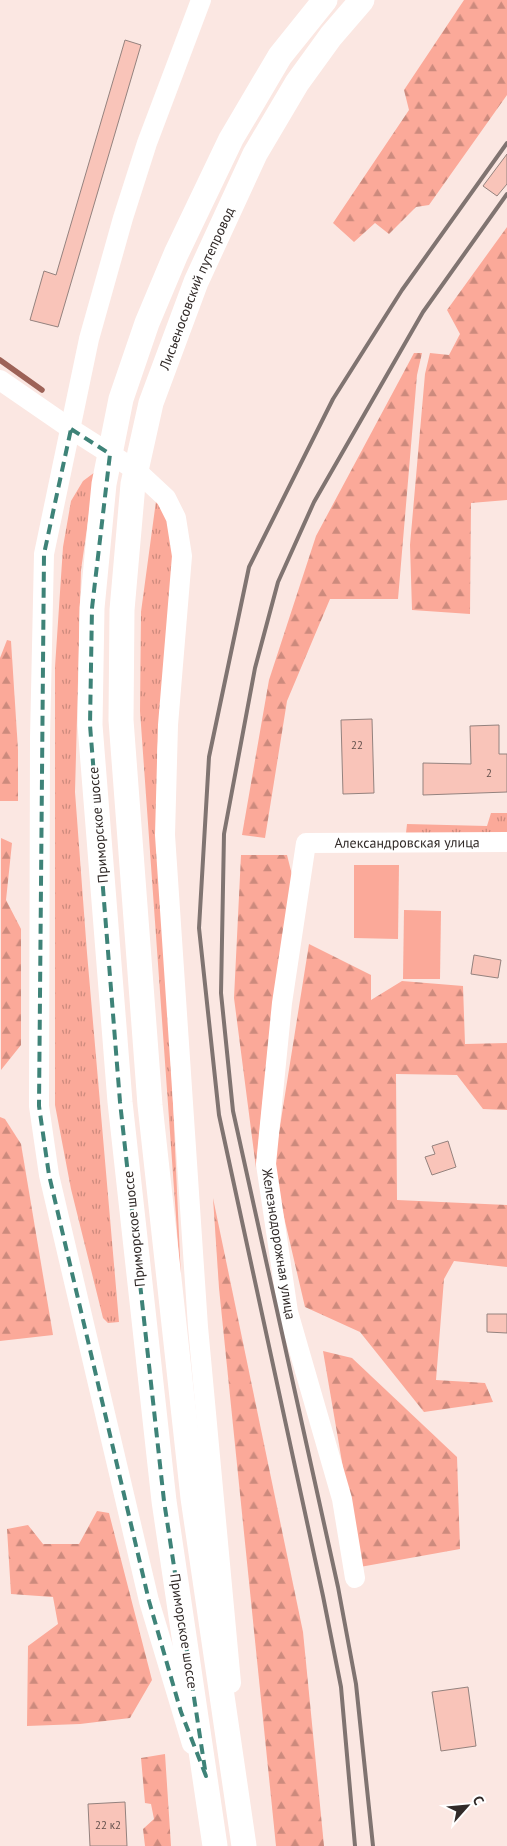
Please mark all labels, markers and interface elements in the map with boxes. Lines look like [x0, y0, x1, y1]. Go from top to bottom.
street label: Лисьеносовский путепровод [155, 204, 239, 373]
house number: 22 [351, 738, 363, 752]
street label: Приморское шоссе [84, 766, 112, 884]
house number: 2 [486, 766, 492, 780]
street label: Александровская улица [334, 833, 480, 852]
street label: Железнодорожная улица [258, 1166, 300, 1321]
street label: Приморское шоссе [119, 1170, 149, 1288]
street label: Приморское шоссе [166, 1572, 202, 1690]
north arrow [442, 1781, 492, 1831]
text: С [469, 1793, 488, 1808]
house number: 22 к2 [95, 1818, 121, 1832]

